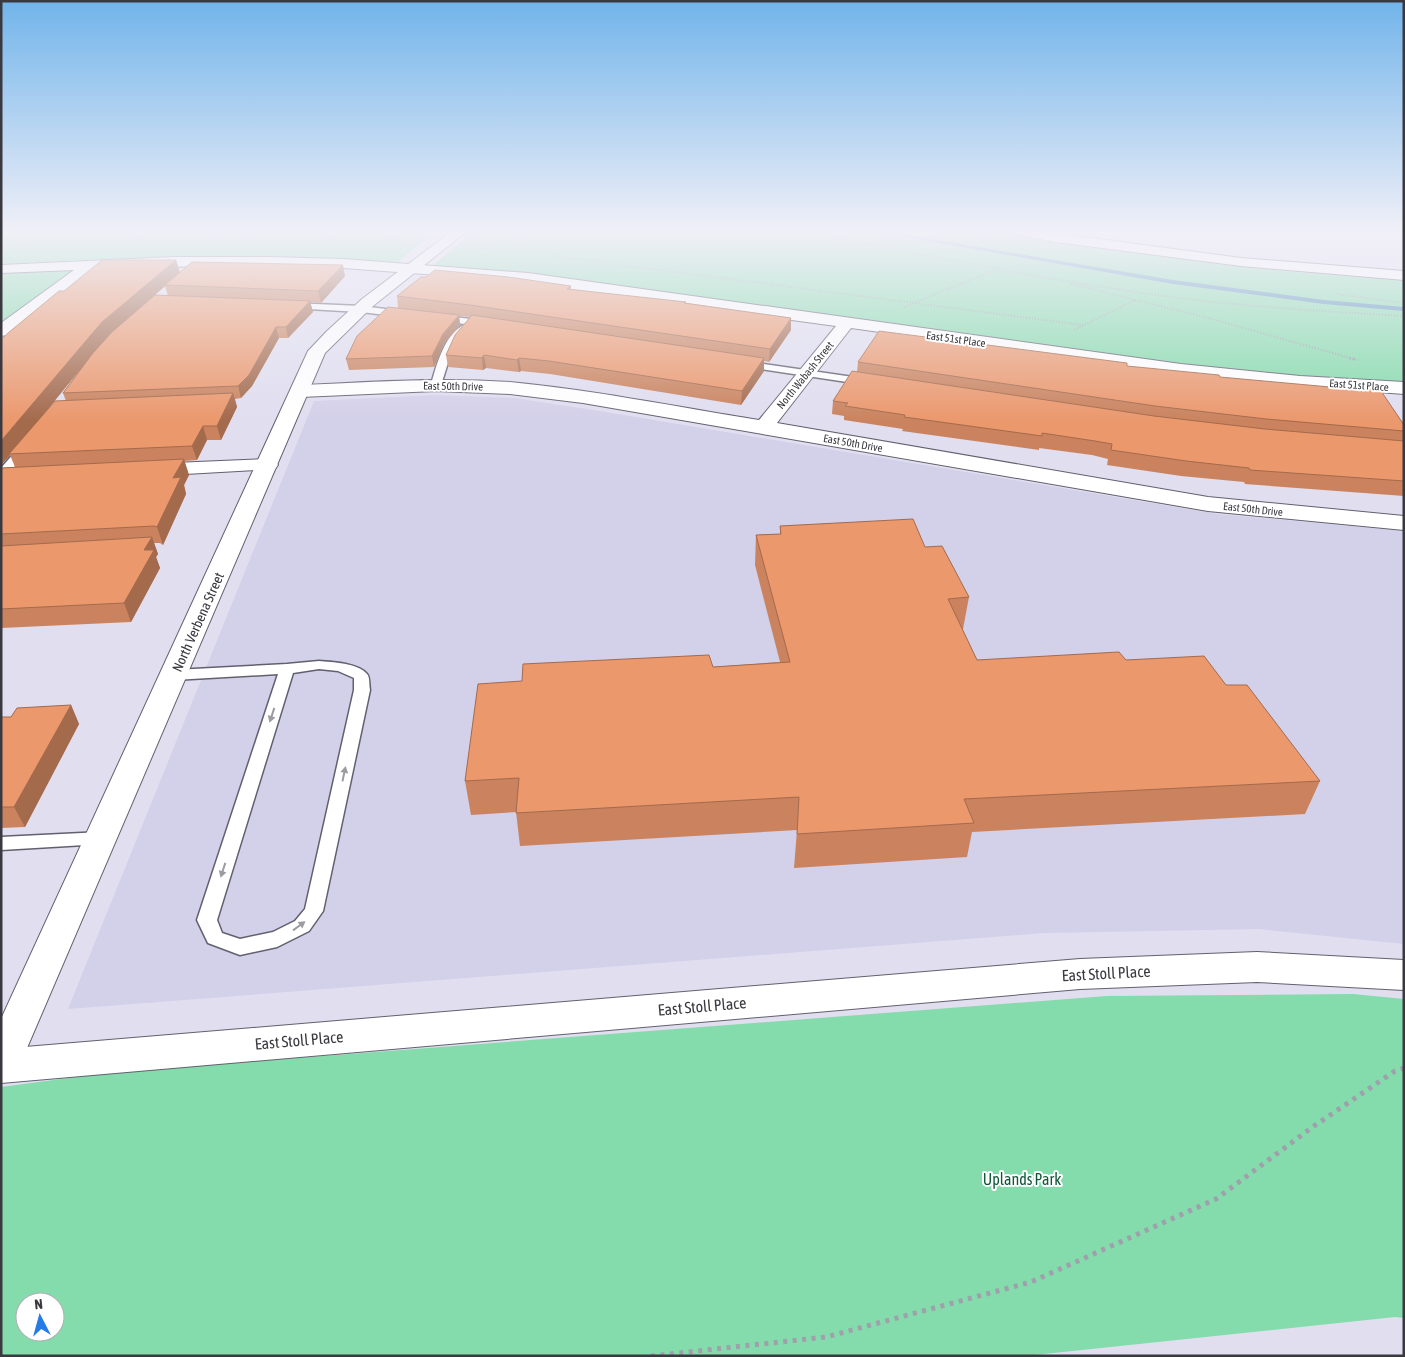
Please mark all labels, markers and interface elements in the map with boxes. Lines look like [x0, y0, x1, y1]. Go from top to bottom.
street label: East 51st Place [926, 329, 986, 349]
street label: North Wabash Street [774, 339, 836, 411]
street label: East 51st Place [1329, 377, 1389, 393]
street label: East 50th Drive [423, 379, 483, 393]
street label: East 50th Drive [822, 432, 884, 454]
street label: East 50th Drive [1223, 500, 1283, 518]
street label: North Verbena Street [169, 570, 227, 674]
one-way arrow [268, 708, 276, 723]
one-way arrow [340, 766, 348, 781]
one-way arrow [219, 863, 226, 878]
one-way arrow [292, 921, 306, 931]
street label: East Stoll Place [1061, 962, 1151, 984]
street label: East Stoll Place [657, 993, 747, 1019]
street label: East Stoll Place [254, 1027, 344, 1053]
park label: Uplands Park [983, 1170, 1061, 1189]
north arrow [15, 1292, 65, 1342]
text: N [34, 1296, 44, 1312]

